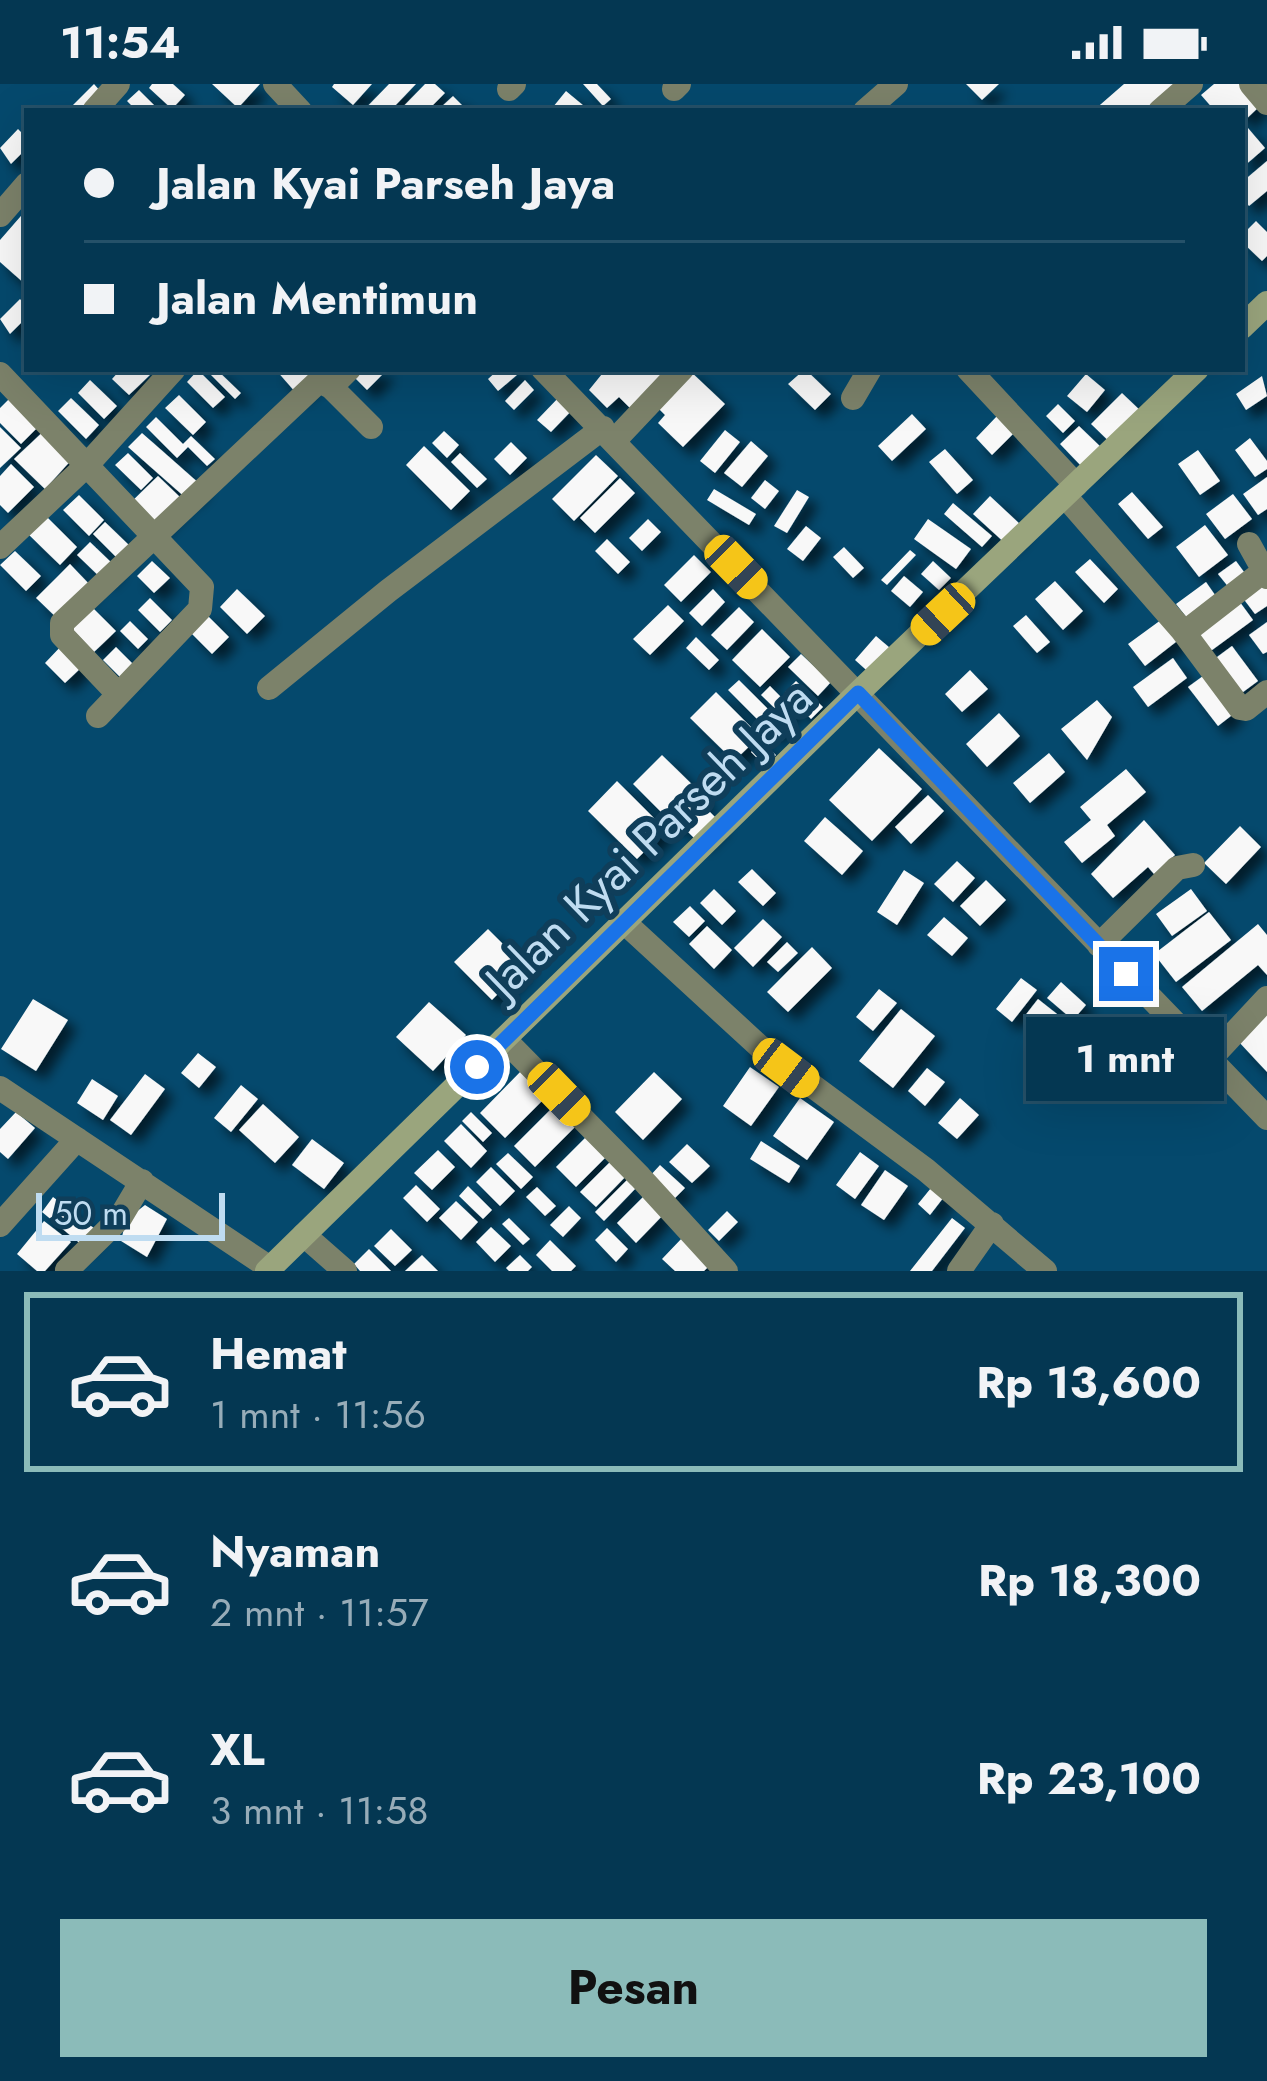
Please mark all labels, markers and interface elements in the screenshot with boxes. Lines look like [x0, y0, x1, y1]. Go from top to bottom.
text: 11:54 [60, 10, 181, 75]
text: Jalan Kyai Parseh Jaya [156, 151, 615, 216]
text: Jalan Mentimun [156, 266, 478, 331]
car [698, 529, 774, 605]
car [904, 576, 982, 652]
street label: Jalan Kyai Parseh Jaya [466, 665, 828, 1018]
route end [1099, 947, 1153, 1001]
callout: 1 mnt [1027, 1016, 1225, 1100]
text: 1 mnt [1076, 1030, 1174, 1087]
car [746, 1032, 826, 1104]
route start [450, 1040, 504, 1094]
car [521, 1056, 597, 1132]
scale bar [36, 1187, 225, 1240]
text: 50 m [54, 1190, 128, 1237]
text: Hemat [210, 1321, 347, 1386]
icon: car [66, 1328, 174, 1436]
text: Rp 13,600 [976, 1350, 1201, 1415]
text: 1 mnt · 11:56 [210, 1386, 426, 1443]
text: Nyaman [210, 1519, 380, 1584]
icon: car [66, 1526, 174, 1634]
text: Rp 18,300 [978, 1548, 1201, 1613]
text: 2 mnt · 11:57 [210, 1584, 429, 1641]
text: XL [210, 1717, 265, 1782]
icon: car [66, 1724, 174, 1832]
text: Rp 23,100 [977, 1746, 1201, 1811]
text: 3 mnt · 11:58 [210, 1782, 428, 1839]
button: Pesan [60, 1919, 1207, 2057]

